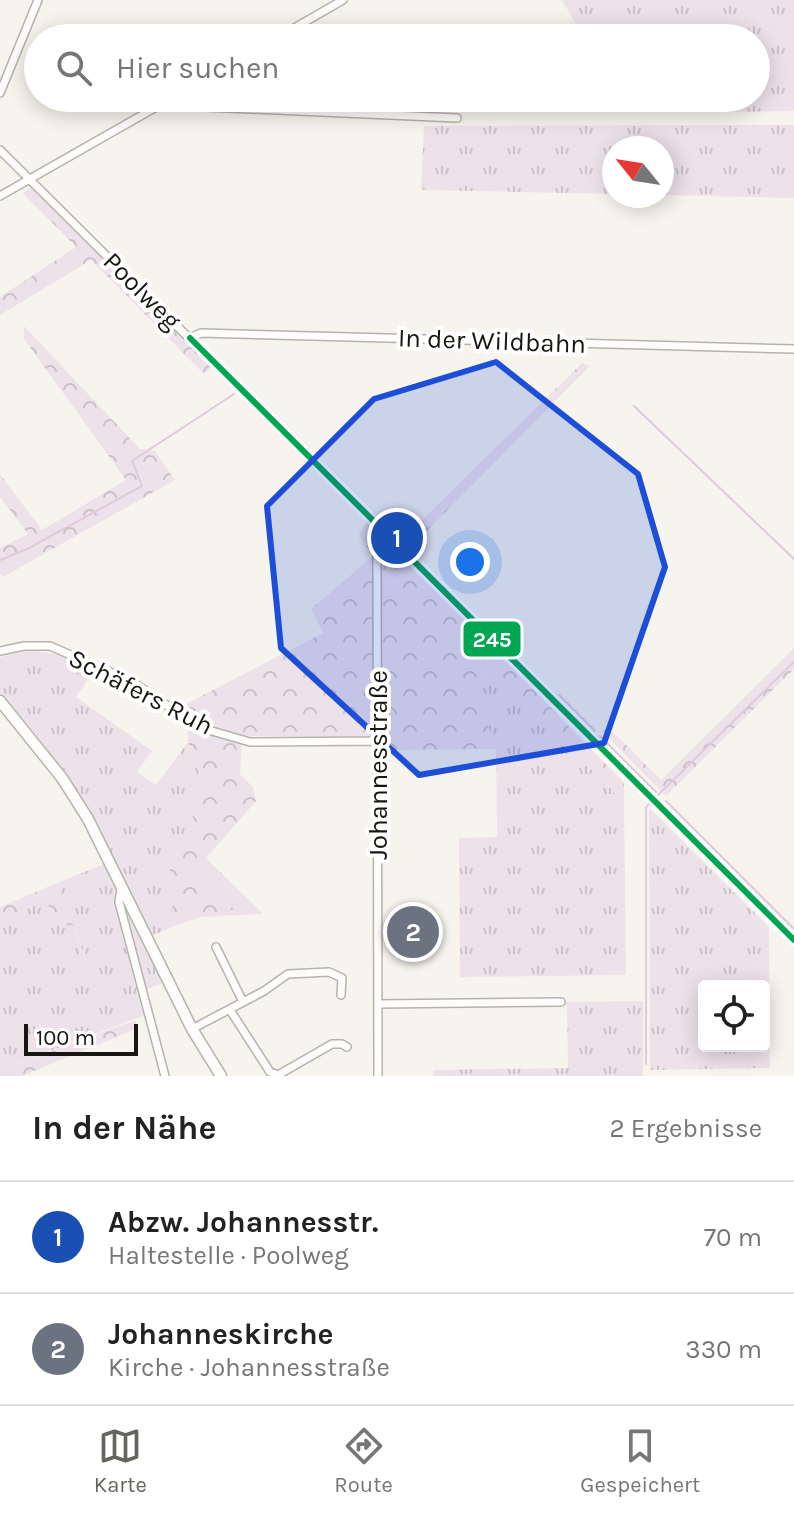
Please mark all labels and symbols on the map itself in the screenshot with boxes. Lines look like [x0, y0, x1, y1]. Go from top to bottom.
north arrow [602, 136, 674, 208]
street label: Poolweg [97, 246, 187, 336]
street label: In der Wildbahn [397, 322, 587, 360]
pin: 1 [371, 508, 423, 568]
your location [450, 542, 490, 582]
line badge: 245 [462, 620, 522, 658]
text: 245 [472, 627, 512, 653]
street label: Schäfers Ruh [64, 642, 218, 742]
street label: Johannesstraße [363, 670, 394, 860]
pin: 2 [387, 902, 439, 962]
scale bar [24, 1020, 138, 1056]

